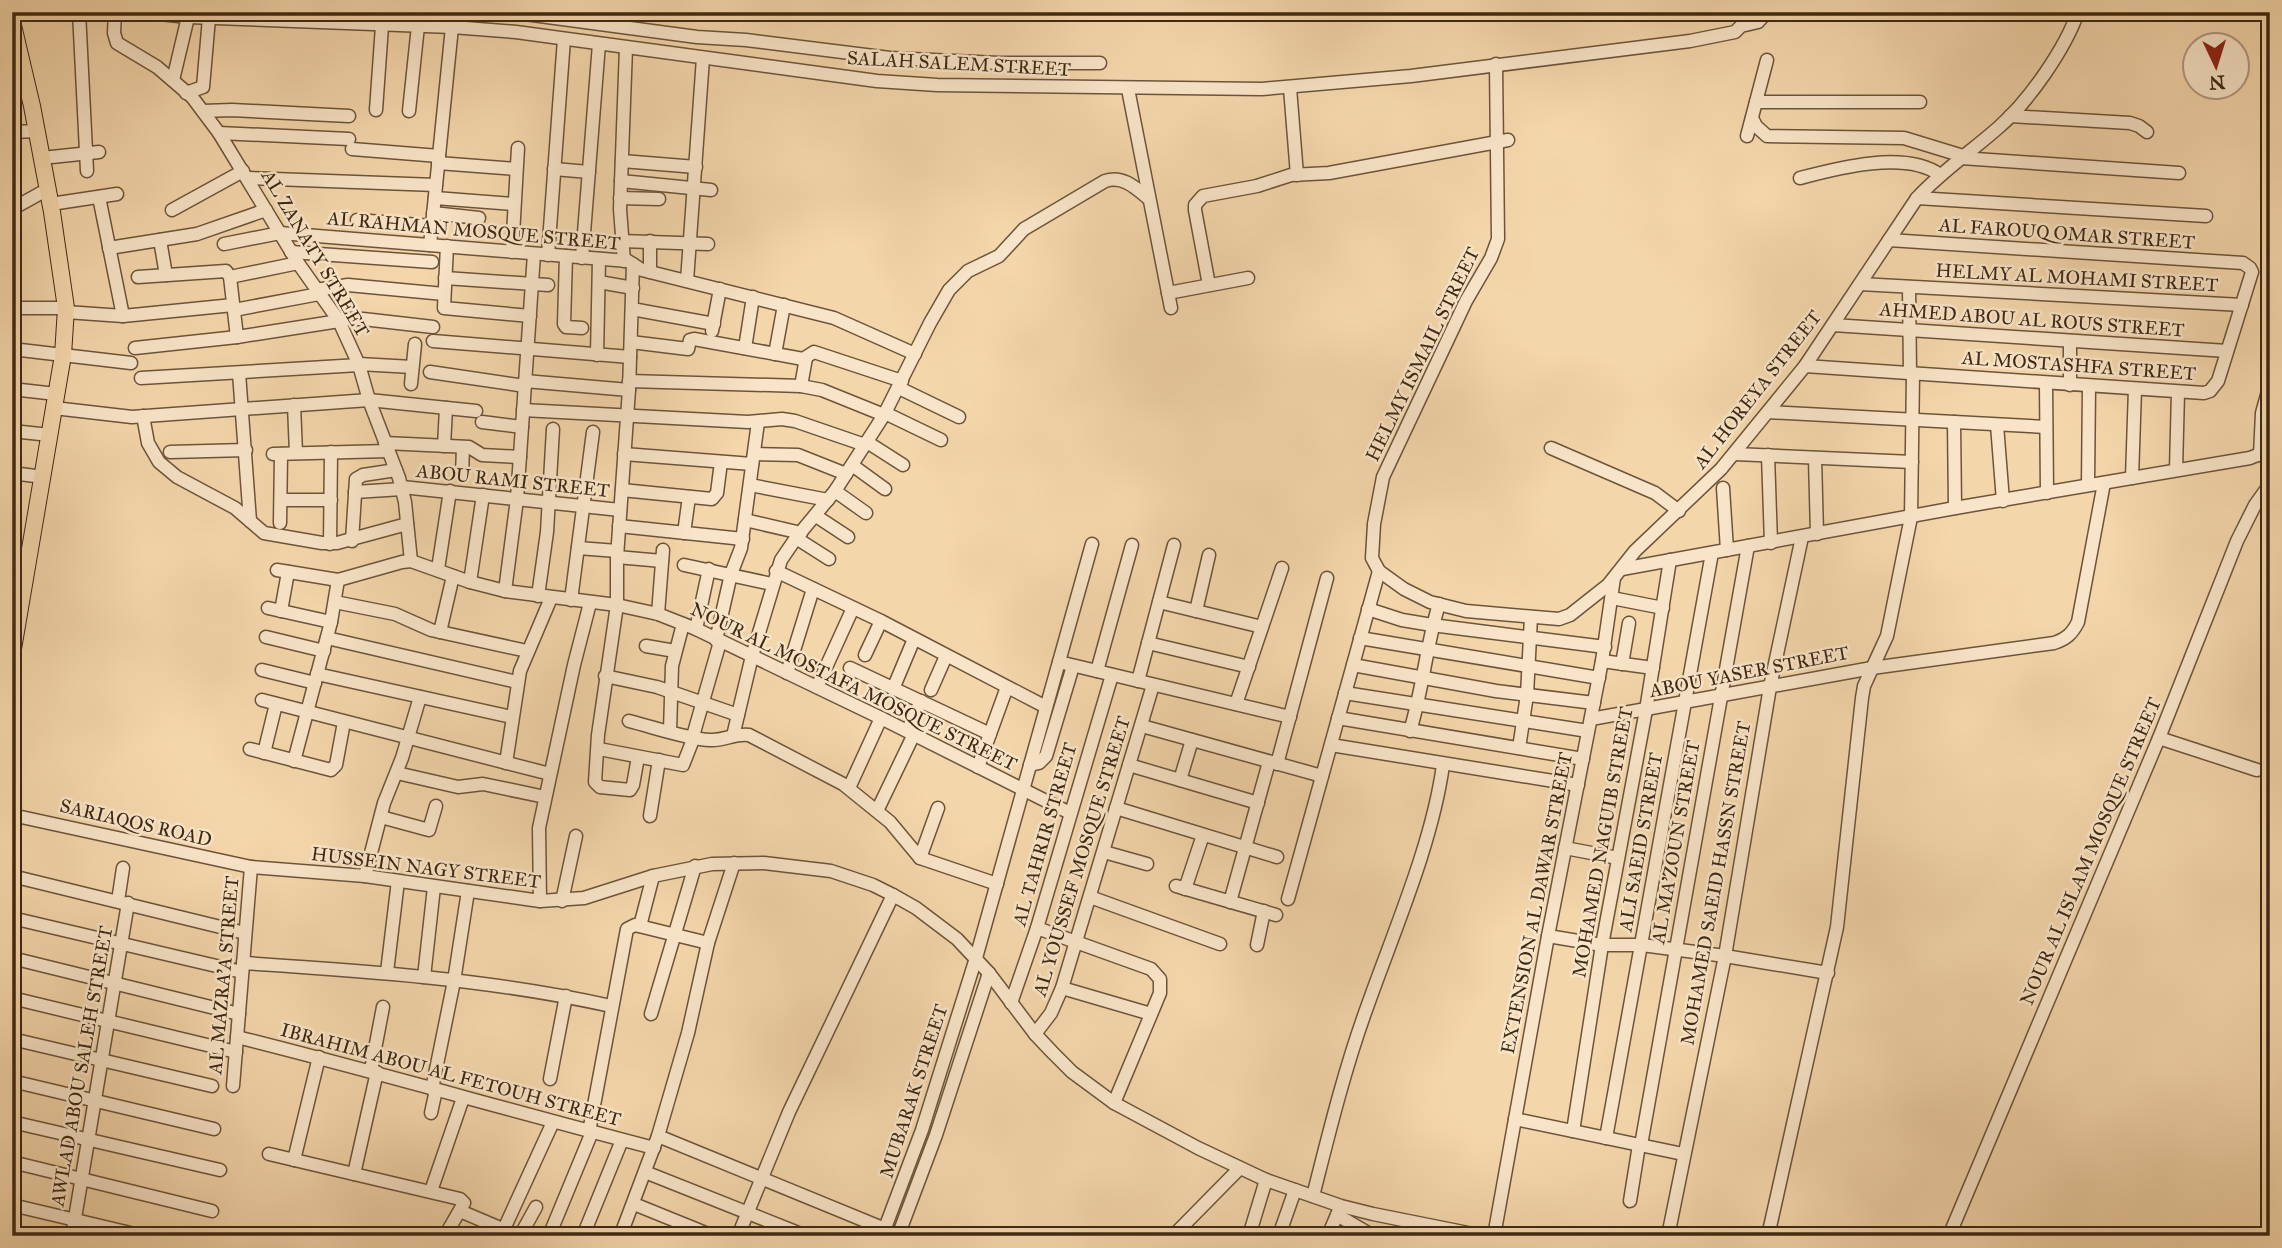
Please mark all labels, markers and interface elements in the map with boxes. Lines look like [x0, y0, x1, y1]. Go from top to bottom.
north arrow [2180, 32, 2250, 102]
street label: SALAH SALEM STREET [846, 46, 1072, 81]
text: N [2208, 70, 2226, 94]
street label: AL ZANATY STREET [256, 165, 375, 341]
street label: AL RAHMAN MOSQUE STREET [325, 206, 622, 255]
street label: AL FAROUQ OMAR STREET [1937, 213, 2196, 254]
street label: HELMY ISMAIL STREET [1361, 244, 1484, 465]
street label: HELMY AL MOHAMI STREET [1935, 259, 2219, 296]
street label: AHMED ABOU AL ROUS STREET [1878, 297, 2185, 342]
street label: AL HOREYA STREET [1688, 306, 1826, 474]
street label: AL MOSTASHFA STREET [1960, 346, 2197, 385]
street label: ABOU RAMI STREET [414, 459, 611, 502]
street label: NOUR AL MOSTAFA MOSQUE STREET [687, 597, 1021, 776]
street label: ABOU YASER STREET [1646, 641, 1851, 702]
street label: NOUR AL ISLAM MOSQUE STREET [2015, 694, 2166, 1008]
street label: MOHAMED NAGUIB STREET [1567, 705, 1638, 979]
street label: AL YOUSSEF MOSQUE STREET [1028, 713, 1135, 1000]
street label: MOHAMED SAEID HASSN STREET [1676, 719, 1755, 1047]
street label: AL MA'ZOUN STREET [1646, 738, 1705, 947]
street label: AL TAHRIR STREET [1007, 740, 1082, 929]
street label: EXTENSION AL DAWAR STREET [1496, 750, 1577, 1056]
street label: ALI SAEID STREET [1613, 751, 1668, 934]
street label: SARIAQOS ROAD [58, 794, 214, 851]
street label: HUSSEIN NAGY STREET [310, 842, 542, 893]
street label: AL MAZRA'A STREET [203, 875, 244, 1076]
street label: AWLAD ABOU SALEH STREET [45, 924, 118, 1209]
street label: MUBARAK STREET [875, 1001, 952, 1181]
street label: IBRAHIM ABOU AL FETOUH STREET [278, 1018, 623, 1131]

